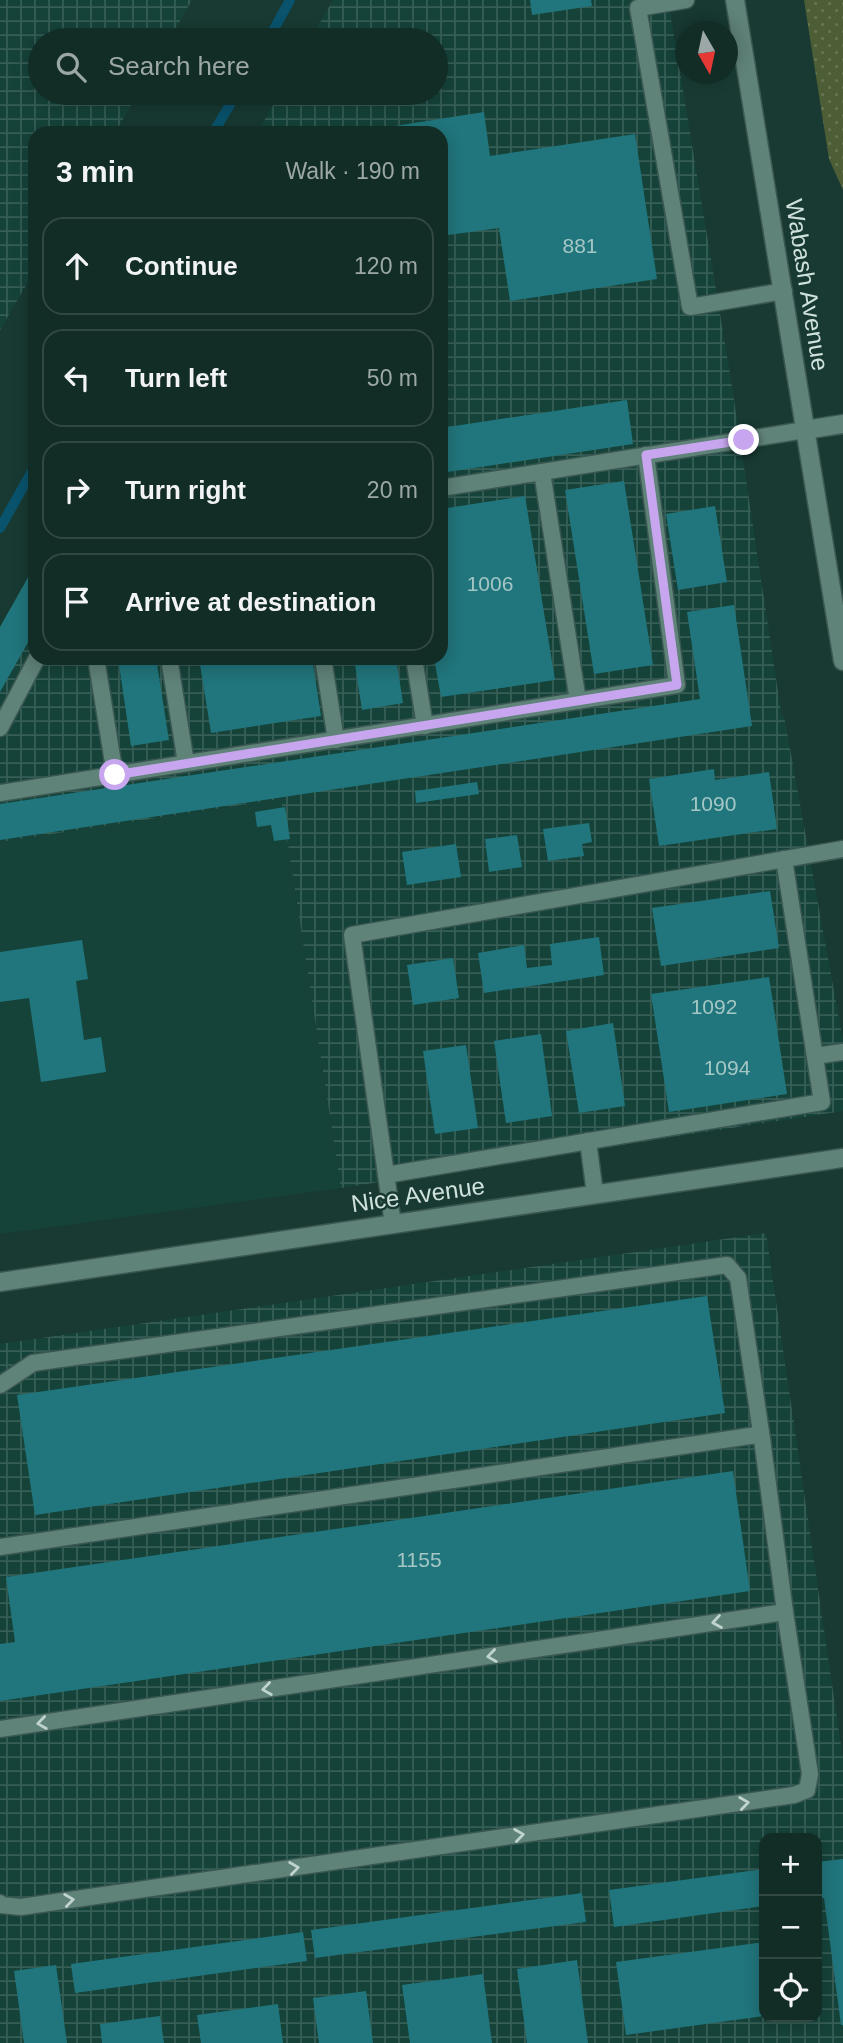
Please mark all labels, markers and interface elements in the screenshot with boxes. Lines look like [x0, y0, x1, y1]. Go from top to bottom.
north arrow [675, 21, 738, 84]
search box [28, 28, 448, 105]
icon: search [52, 48, 90, 86]
text: Search here [108, 51, 250, 81]
text: 3 min [56, 155, 134, 188]
text: Walk · 190 m [285, 158, 420, 184]
street label: Wabash Avenue [781, 197, 834, 373]
house number: 881 [562, 234, 598, 257]
icon: ahead [58, 247, 96, 285]
text: Continue [125, 251, 238, 281]
text: 120 m [354, 253, 418, 279]
icon: left [58, 359, 96, 397]
text: Turn left [125, 363, 227, 393]
text: 50 m [367, 365, 418, 391]
route end [728, 424, 759, 455]
icon: right [58, 471, 96, 509]
text: Turn right [125, 475, 246, 505]
text: 20 m [367, 477, 418, 503]
house number: 1006 [467, 572, 513, 595]
icon: arrive [58, 583, 96, 621]
text: Arrive at destination [125, 587, 376, 617]
route start [99, 759, 130, 790]
house number: 1090 [690, 792, 736, 815]
house number: 1092 [691, 995, 737, 1018]
house number: 1094 [704, 1056, 751, 1079]
street label: Nice Avenue [350, 1172, 486, 1217]
house number: 1155 [396, 1548, 442, 1571]
one-way arrow [711, 1615, 723, 1630]
one-way arrow [486, 1648, 498, 1663]
one-way arrow [261, 1682, 273, 1697]
one-way arrow [36, 1715, 48, 1730]
one-way arrow [738, 1795, 750, 1810]
one-way arrow [513, 1828, 525, 1843]
map controls [759, 1833, 822, 2022]
button: + [759, 1833, 822, 1896]
one-way arrow [288, 1860, 300, 1875]
one-way arrow [63, 1893, 75, 1908]
button: − [759, 1896, 822, 1959]
button: locate [759, 1959, 822, 2022]

